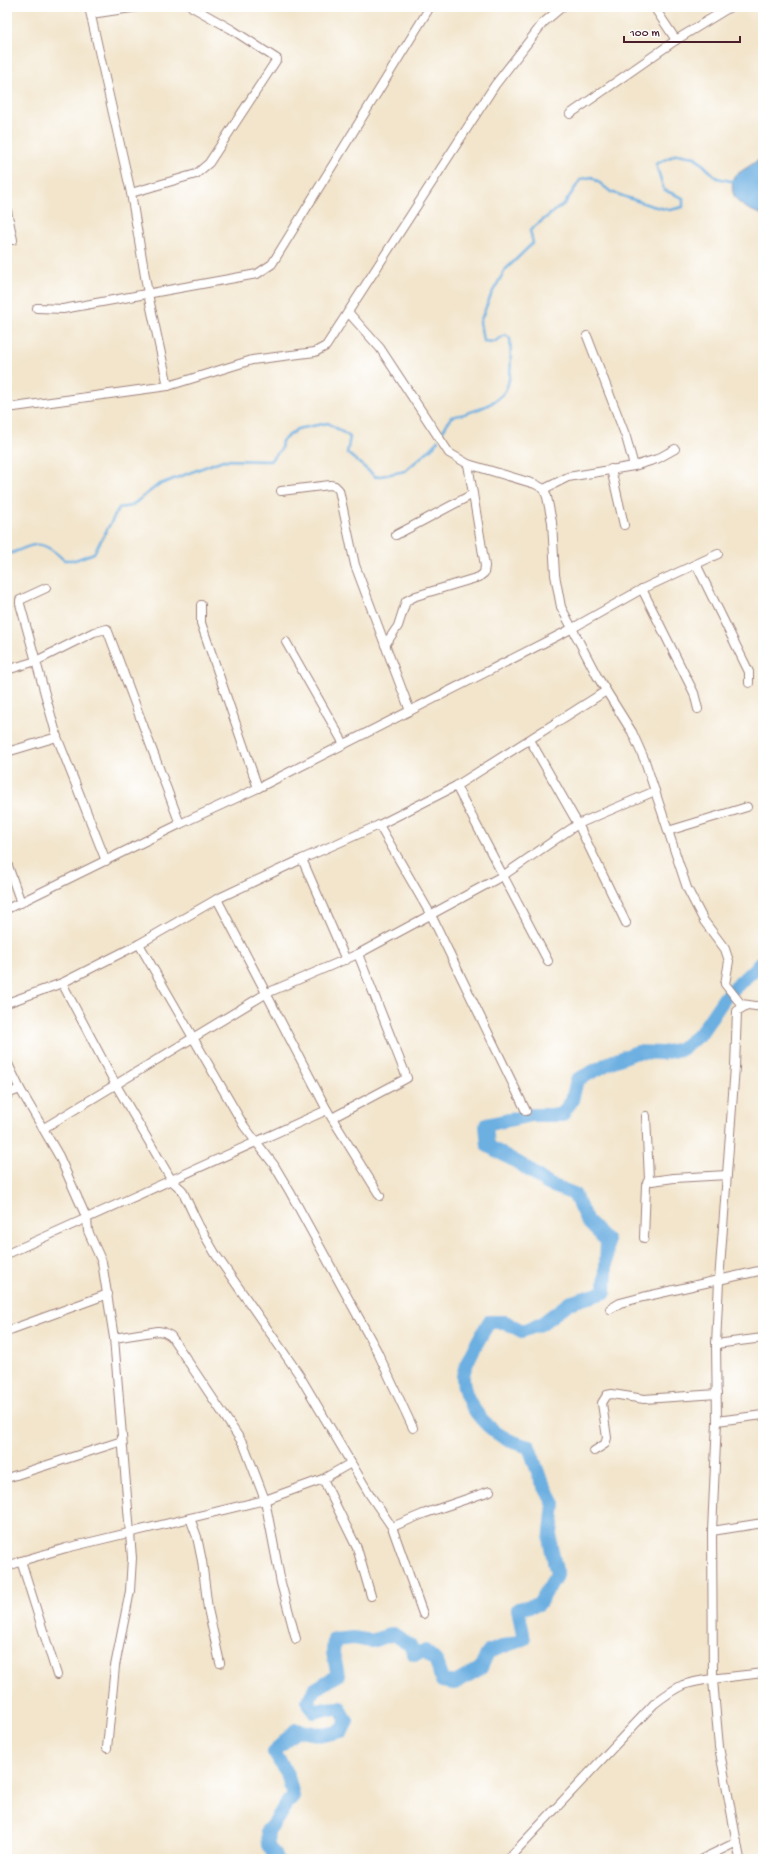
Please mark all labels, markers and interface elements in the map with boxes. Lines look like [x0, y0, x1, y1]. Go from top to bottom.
scale bar [624, 18, 740, 44]
text: 100 m [629, 27, 660, 41]

